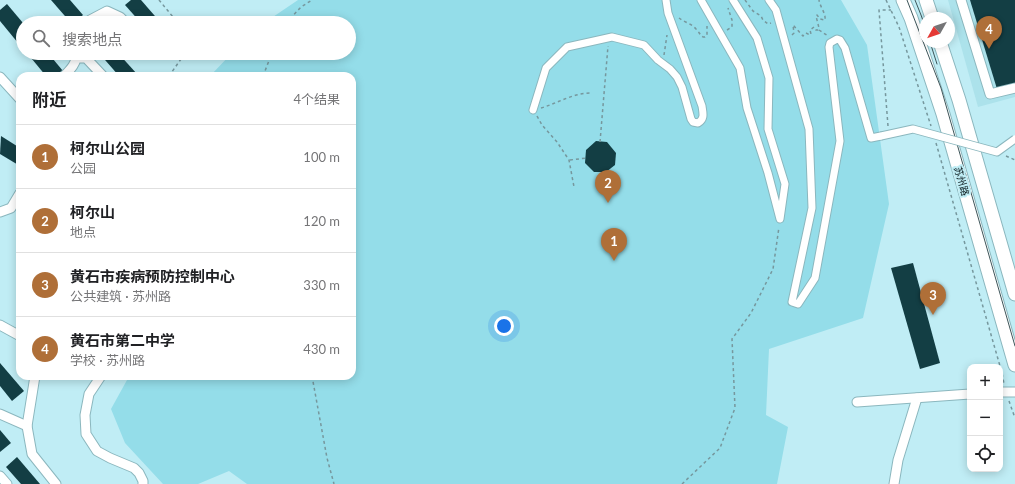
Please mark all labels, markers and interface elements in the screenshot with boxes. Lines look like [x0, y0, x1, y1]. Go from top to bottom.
north arrow [919, 12, 955, 48]
search box [16, 16, 356, 60]
pin: 4 [976, 16, 1002, 49]
icon: search [30, 27, 52, 49]
text: 搜索地点 [62, 30, 122, 48]
text: 附近 [32, 89, 66, 110]
text: 4个结果 [293, 91, 340, 107]
text: 柯尔山公园 [70, 139, 145, 157]
text: 1 [41, 149, 49, 165]
text: 100 m [303, 149, 340, 165]
text: 公园 [70, 160, 96, 176]
street label: 苏州路 [952, 165, 972, 197]
pin: 2 [595, 170, 621, 203]
text: 柯尔山 [70, 203, 115, 221]
text: 2 [41, 213, 49, 229]
text: 120 m [303, 213, 340, 229]
text: 地点 [70, 224, 96, 240]
pin: 1 [601, 228, 627, 261]
text: 黄石市疾病预防控制中心 [70, 267, 235, 285]
text: 3 [41, 277, 49, 293]
text: 330 m [303, 277, 340, 293]
pin: 3 [920, 282, 946, 315]
text: 公共建筑 · 苏州路 [70, 288, 171, 304]
your location [494, 316, 514, 336]
text: 黄石市第二中学 [70, 331, 175, 349]
text: 4 [41, 341, 49, 357]
text: 430 m [303, 341, 340, 357]
text: 学校 · 苏州路 [70, 352, 145, 368]
map controls [967, 364, 1003, 472]
button: + [967, 364, 1003, 400]
button: − [967, 400, 1003, 436]
button: locate [967, 436, 1003, 472]

